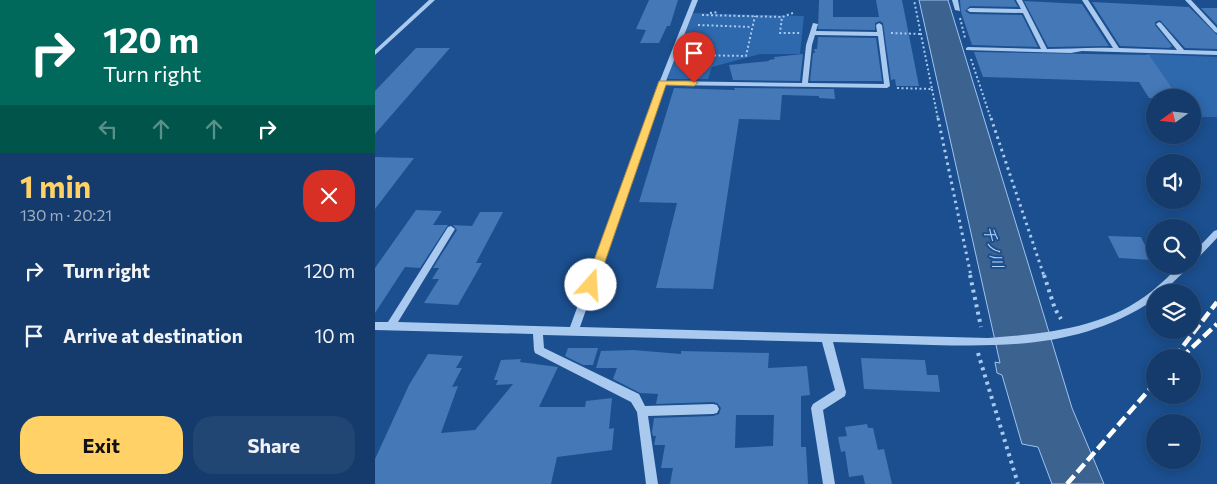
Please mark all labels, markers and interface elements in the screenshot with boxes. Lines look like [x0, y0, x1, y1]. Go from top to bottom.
text: 120 m [103, 17, 199, 60]
icon: right [20, 20, 85, 85]
pin [673, 32, 715, 83]
icon: arrive [680, 39, 708, 67]
text: Turn right [103, 60, 201, 87]
north arrow [1146, 89, 1201, 144]
map controls [1146, 89, 1201, 469]
icon: left [94, 115, 122, 143]
icon: ahead [147, 115, 175, 143]
icon: ahead [200, 115, 228, 143]
icon: right [253, 115, 281, 143]
button: sound [1146, 154, 1201, 209]
text: 1 min [20, 167, 91, 204]
button: close [303, 170, 355, 222]
text: 130 m · 20:21 [20, 205, 112, 224]
button: search [1146, 219, 1201, 274]
water label: 千ノ川 [981, 225, 1008, 271]
icon: right [20, 257, 48, 285]
position arrow [564, 258, 616, 310]
text: Turn right [63, 259, 150, 282]
text: 120 m [304, 259, 355, 282]
button: layers [1146, 284, 1201, 339]
icon: arrive [20, 322, 48, 350]
text: Arrive at destination [63, 324, 243, 347]
text: 10 m [314, 324, 355, 347]
button: + [1146, 349, 1201, 404]
button: − [1146, 414, 1201, 469]
button: Exit [20, 416, 183, 474]
button: Share [193, 416, 355, 474]

